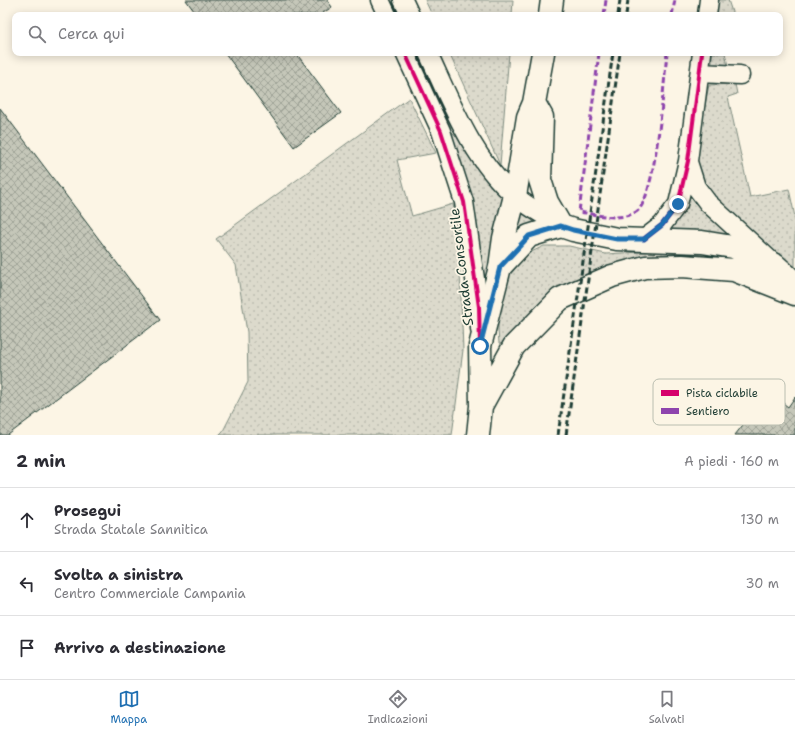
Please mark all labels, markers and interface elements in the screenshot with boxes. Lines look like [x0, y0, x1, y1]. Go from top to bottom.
search box [12, 12, 783, 56]
icon: search [26, 23, 48, 45]
text: Cerca qui [58, 24, 125, 44]
route end [669, 195, 687, 213]
street label: Strada Consortile [445, 207, 477, 327]
route start [471, 337, 489, 355]
legend [653, 379, 785, 425]
text: Pista ciclabile [686, 386, 758, 401]
text: Sentiero [686, 404, 730, 419]
text: 2 min [16, 450, 66, 472]
text: A piedi · 160 m [684, 453, 779, 470]
text: Prosegui [54, 501, 121, 521]
icon: ahead [16, 509, 38, 531]
text: 130 m [741, 511, 779, 528]
text: Strada Statale Sannitica [54, 521, 208, 538]
text: Svolta a sinistra [54, 565, 183, 585]
icon: left [16, 573, 38, 595]
text: 30 m [745, 575, 779, 592]
text: Centro Commerciale Campania [54, 585, 246, 602]
icon: arrive [16, 637, 38, 659]
text: Arrivo a destinazione [54, 638, 226, 658]
tab: Mappa [110, 688, 147, 727]
tab: Indicazioni [368, 688, 428, 727]
tab: Salvati [649, 688, 685, 727]

